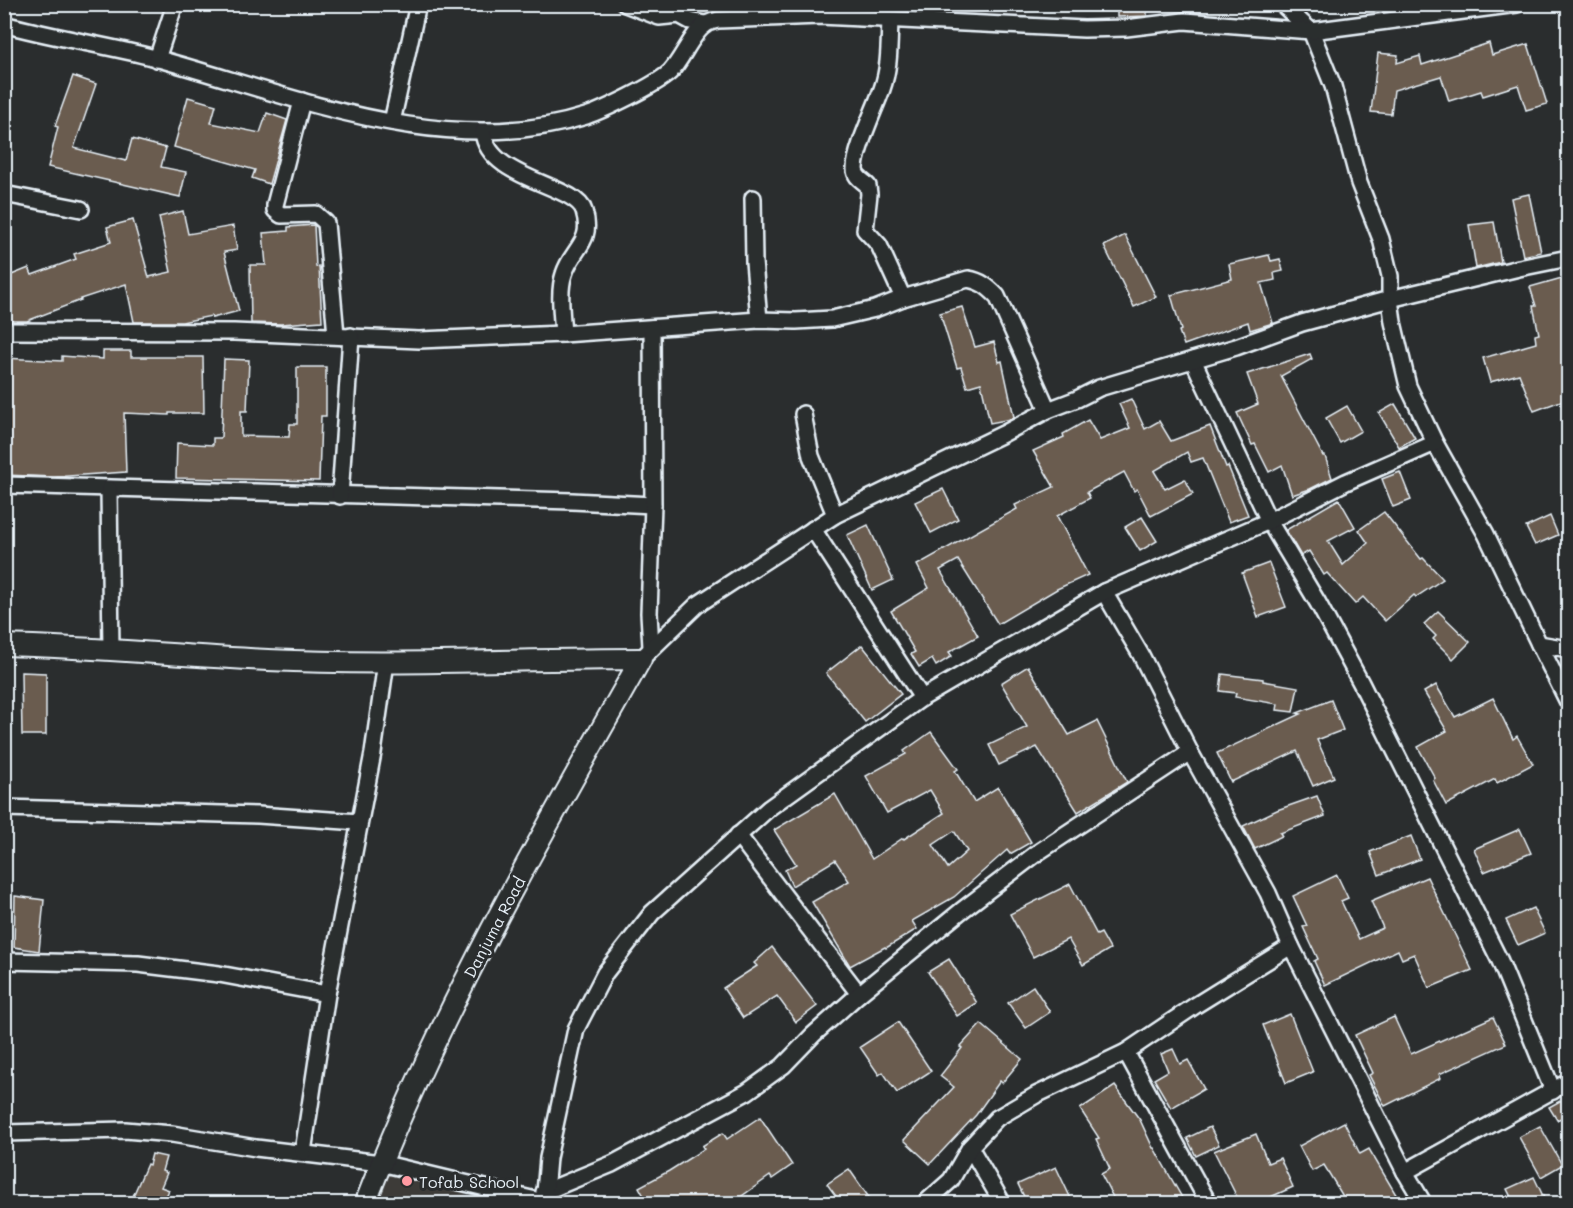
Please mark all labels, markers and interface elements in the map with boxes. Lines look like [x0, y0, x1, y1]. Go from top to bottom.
street label: Danjuma Road [459, 873, 529, 981]
place label: Tofab School [419, 1171, 519, 1192]
marker: Tofab School [400, 1174, 414, 1188]

